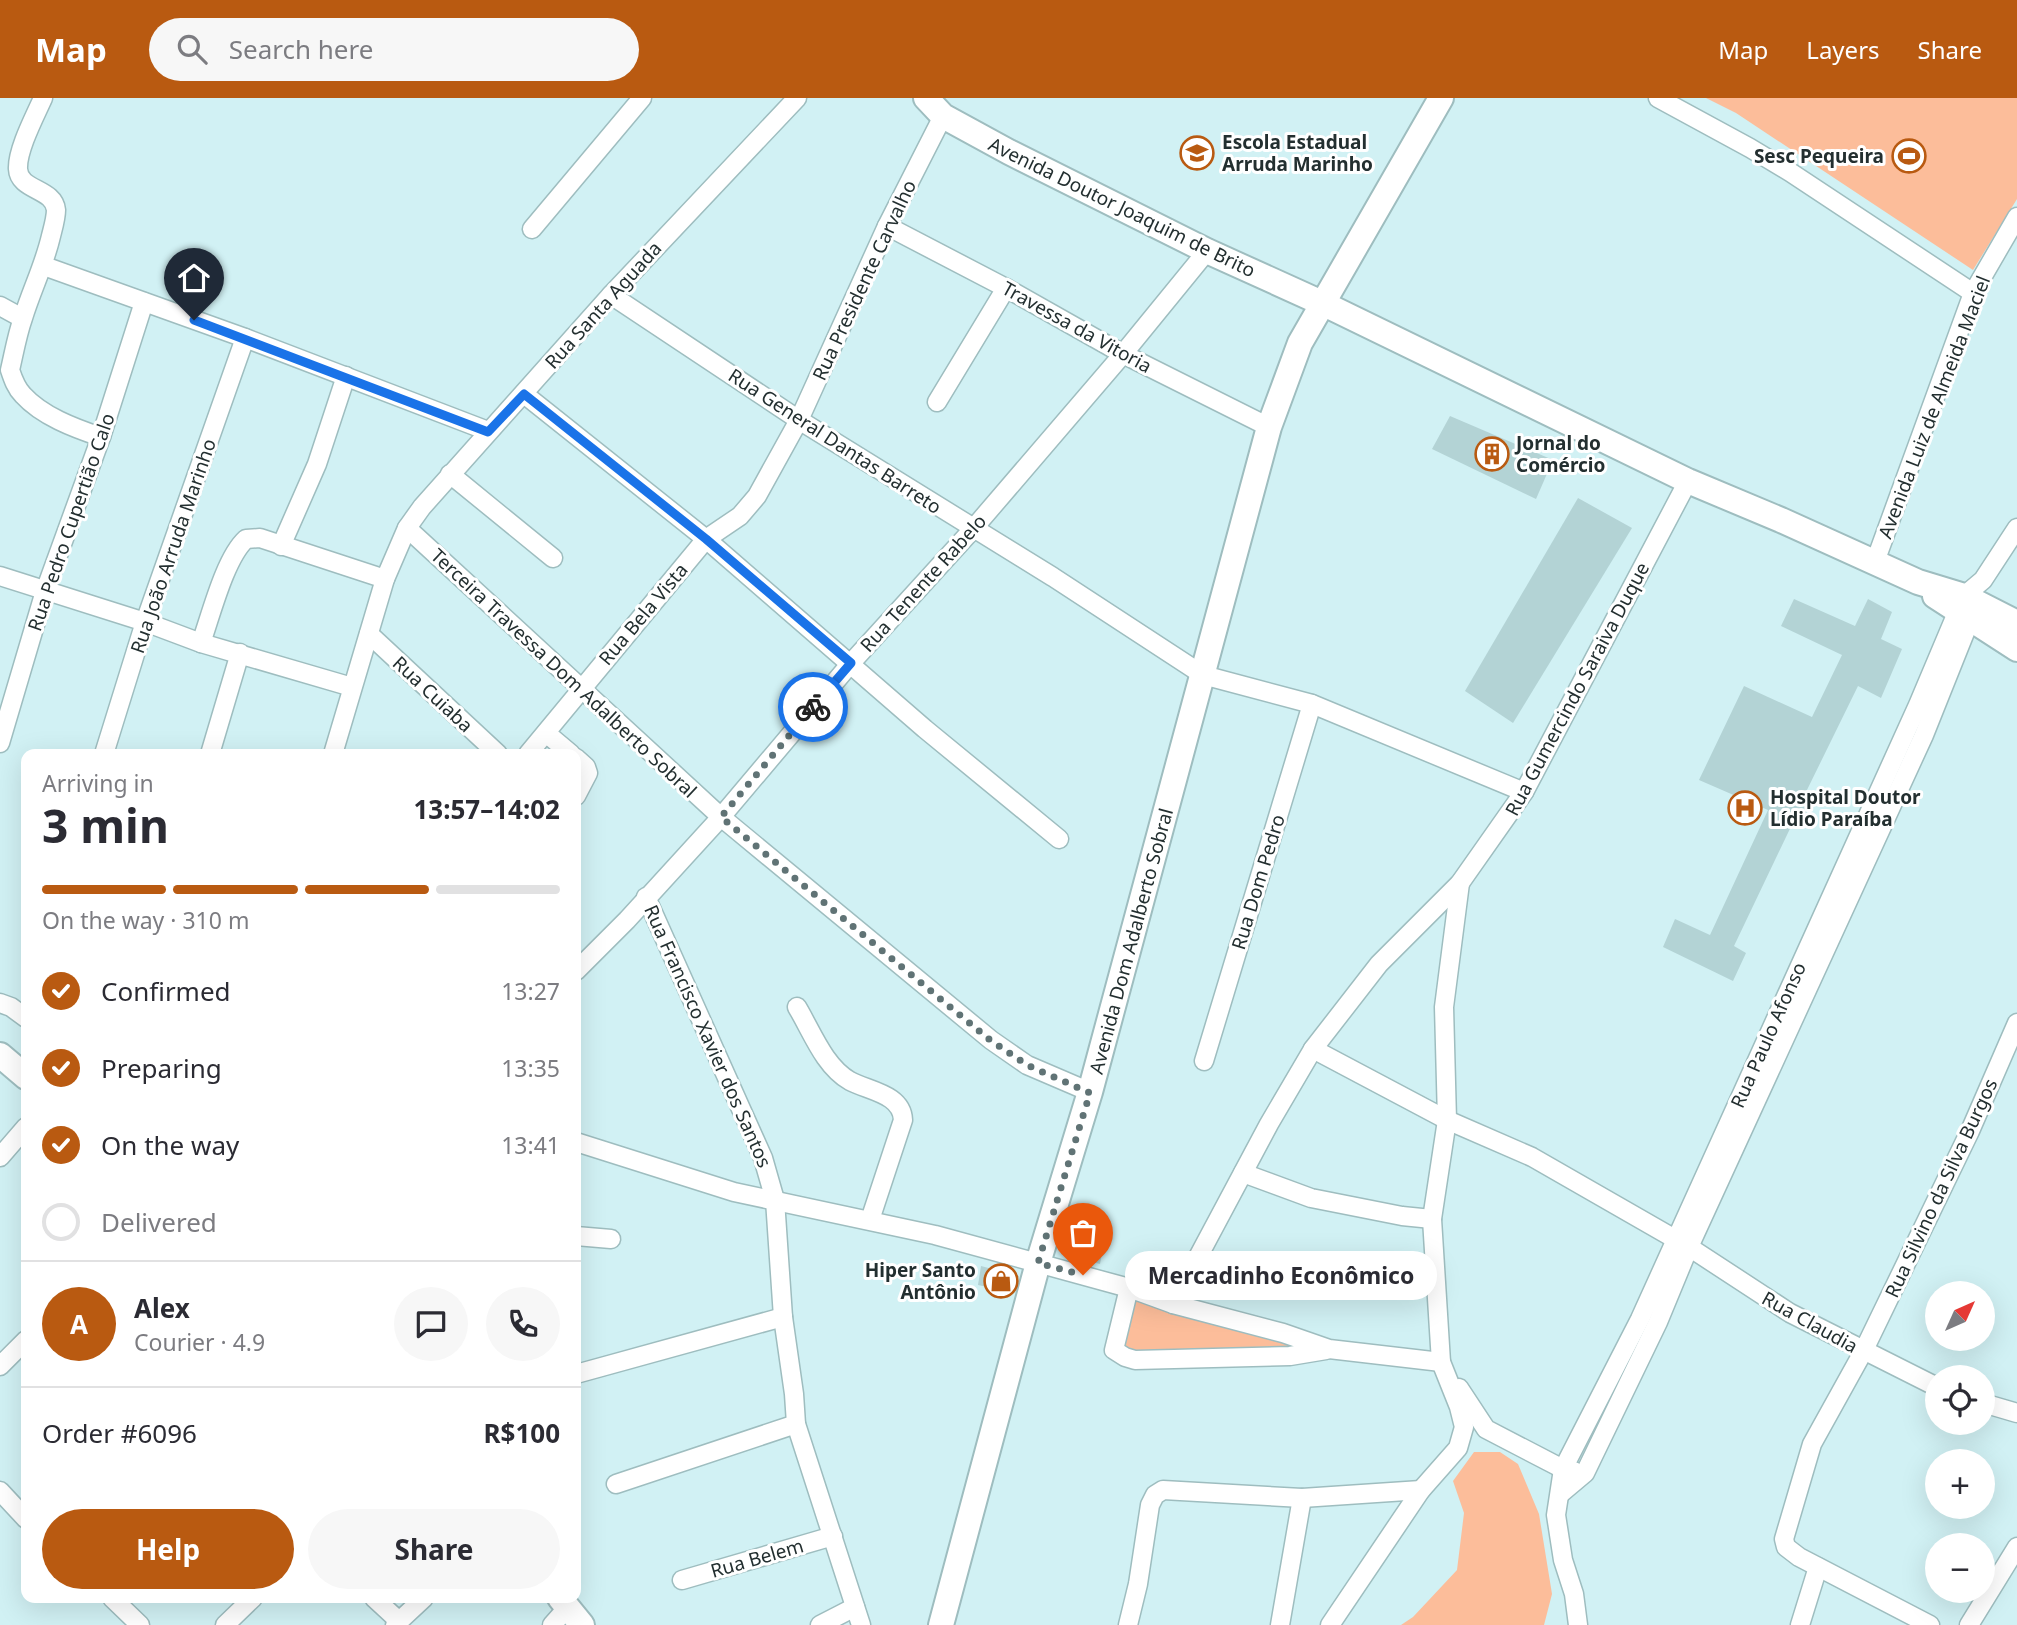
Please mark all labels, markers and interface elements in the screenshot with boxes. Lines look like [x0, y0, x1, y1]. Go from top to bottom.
search box [149, 18, 639, 81]
text: Map [35, 27, 107, 72]
icon: search [173, 30, 211, 68]
text: Search here [229, 31, 373, 67]
text: Map [1718, 33, 1768, 66]
text: Layers [1806, 33, 1880, 66]
text: Share [1918, 33, 1982, 66]
place label: Escola Estadual Arruda Marinho [1222, 129, 1373, 177]
street label: Avenida Doutor Joaquim de Brito [984, 131, 1260, 283]
school or university icon: Escola Estadual Arruda Marinho [1178, 134, 1216, 172]
sports icon: Sesc Pequeira [1890, 137, 1928, 175]
place label: Sesc Pequeira [1754, 143, 1884, 169]
street label: Rua Presidente Carvalho [806, 176, 922, 384]
street label: Rua Santa Aguada [539, 236, 667, 374]
pin [164, 248, 224, 320]
icon: home [175, 259, 213, 297]
street label: Avenida Luiz de Almeida Maciel [1872, 272, 1996, 542]
street label: Travessa da Vitoria [998, 275, 1156, 379]
street label: Rua General Dantas Barreto [723, 362, 947, 520]
street label: Rua Pedro Cupertião Calo [21, 410, 121, 634]
place label: Jornal do Comércio [1514, 430, 1605, 478]
street label: Rua João Arruda Marinho [124, 435, 222, 657]
building icon: Jornal do Comércio [1473, 435, 1511, 473]
street label: Rua Tenente Rabelo [854, 508, 992, 658]
street label: Terceira Travessa Dom Adalberto Sobral [425, 543, 703, 803]
street label: Rua Bela Vista [593, 558, 693, 670]
street label: Rua Gumercindo Saraiva Duque [1499, 558, 1655, 820]
street label: Rua Cuiaba [387, 650, 479, 738]
courier [778, 672, 848, 742]
icon: bike [794, 688, 832, 726]
text: Arriving in [42, 767, 154, 799]
place label: Hospital Doutor Lídio Paraíba [1770, 784, 1921, 832]
hospital icon: Hospital Doutor Lídio Paraíba [1726, 789, 1764, 827]
text: 13:57–14:02 [413, 791, 560, 827]
text: 3 min [42, 794, 169, 856]
street label: Avenida Dom Adalberto Sobral [1083, 805, 1179, 1077]
street label: Rua Dom Pedro [1225, 811, 1291, 953]
street label: Rua Francisco Xavier dos Santos [638, 901, 778, 1171]
text: On the way · 310 m [42, 904, 249, 936]
street label: Rua Paulo Afonso [1724, 958, 1812, 1112]
icon: check [42, 972, 80, 1010]
text: Confirmed [101, 973, 231, 1009]
text: 13:27 [501, 975, 560, 1007]
icon: check [42, 1049, 80, 1087]
text: Preparing [101, 1050, 222, 1086]
text: 13:35 [501, 1052, 560, 1084]
street label: Rua Silvino da Silva Burgos [1879, 1074, 2003, 1302]
icon: check [42, 1126, 80, 1164]
text: On the way [101, 1127, 239, 1163]
text: 13:41 [501, 1129, 560, 1161]
pin [1053, 1203, 1113, 1275]
text: Delivered [101, 1204, 217, 1240]
icon: bag [1064, 1214, 1102, 1252]
callout: Mercadinho Econômico [1125, 1250, 1436, 1300]
place label: Hiper Santo Antônio [865, 1257, 976, 1305]
text: Mercadinho Econômico [1148, 1259, 1414, 1291]
shop icon: Hiper Santo Antônio [982, 1262, 1020, 1300]
north arrow [1925, 1281, 1995, 1351]
map controls [1925, 1281, 1995, 1603]
street label: Rua Claudia [1757, 1285, 1863, 1359]
button: chat [394, 1287, 468, 1361]
button: phone [486, 1287, 560, 1361]
text: Alex [134, 1290, 190, 1326]
text: A [70, 1306, 88, 1342]
text: Courier · 4.9 [134, 1326, 265, 1358]
button: locate [1925, 1365, 1995, 1435]
text: Order #6096 [42, 1415, 197, 1451]
text: R$100 [483, 1415, 560, 1451]
button: + [1925, 1449, 1995, 1519]
button: Help [42, 1509, 294, 1589]
button: Share [308, 1509, 560, 1589]
street label: Rua Belem [707, 1532, 807, 1584]
button: − [1925, 1533, 1995, 1603]

